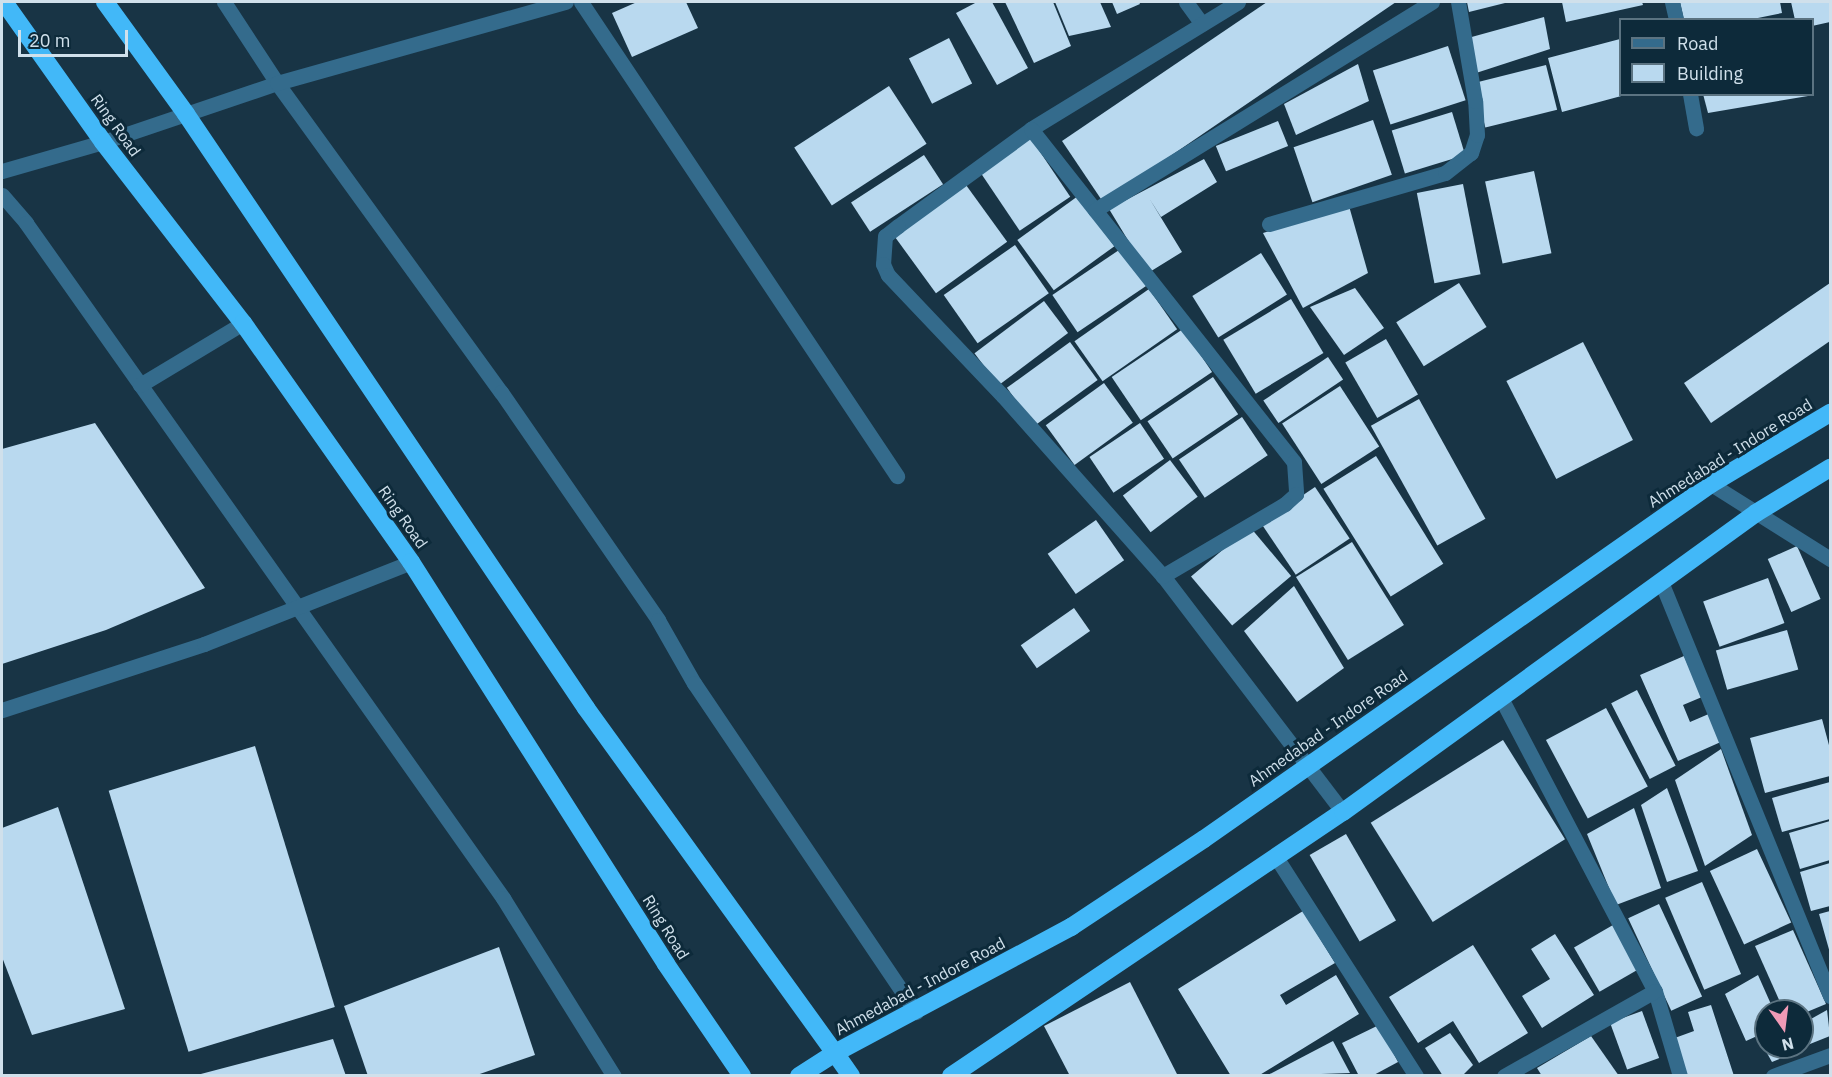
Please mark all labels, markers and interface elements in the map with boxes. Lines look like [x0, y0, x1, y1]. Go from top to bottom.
scale bar [21, 18, 130, 56]
legend [1619, 18, 1814, 96]
text: 20 m [29, 29, 71, 52]
text: Road [1677, 32, 1718, 55]
text: Building [1677, 62, 1743, 85]
street label: Ring Road [87, 90, 145, 160]
street label: Ahmedabad - Indore Road [1644, 395, 1816, 511]
street label: Ring Road [374, 482, 432, 552]
street label: Ahmedabad - Indore Road [1245, 666, 1411, 790]
street label: Ring Road [639, 891, 693, 963]
street label: Ahmedabad - Indore Road [832, 933, 1008, 1039]
north arrow [1754, 999, 1814, 1059]
text: N [1780, 1033, 1796, 1056]

